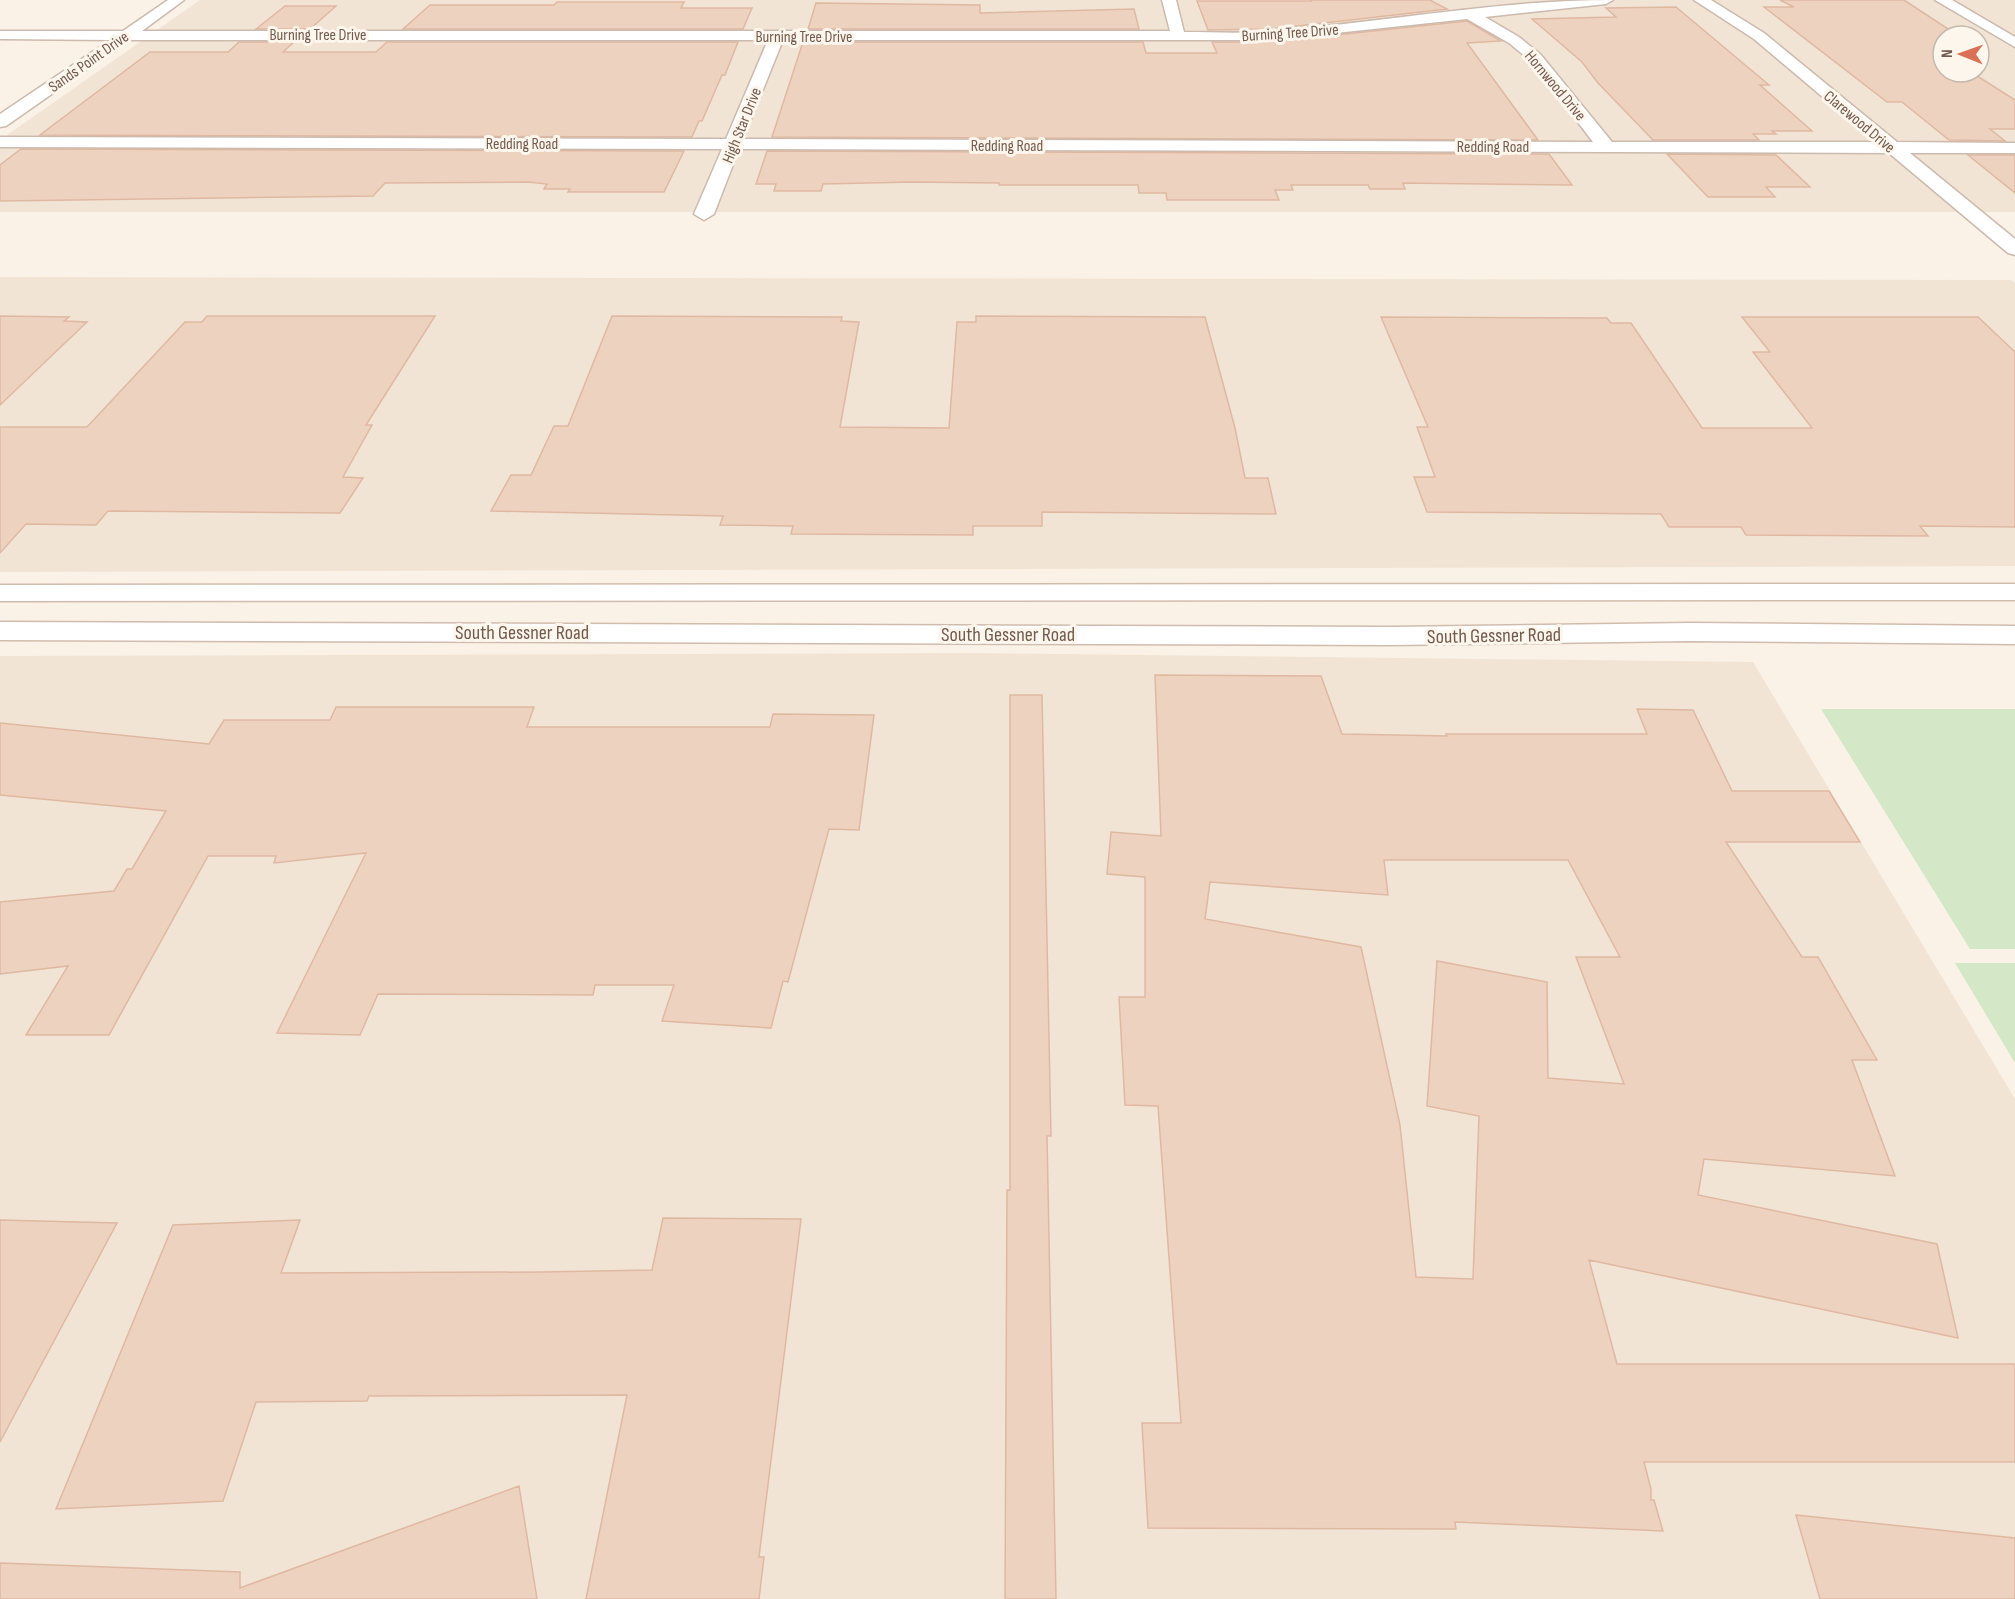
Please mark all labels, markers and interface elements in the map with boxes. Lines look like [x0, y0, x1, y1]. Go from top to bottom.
street label: Burning Tree Drive [1241, 21, 1339, 46]
north arrow [1931, 24, 1991, 84]
street label: Burning Tree Drive [270, 26, 367, 45]
street label: Sands Point Drive [45, 28, 133, 97]
street label: Burning Tree Drive [756, 28, 853, 47]
street label: Hornwood Drive [1520, 47, 1590, 125]
text: N [1938, 49, 1957, 58]
street label: High Star Drive [719, 85, 766, 166]
street label: Clarewood Drive [1820, 87, 1898, 157]
street label: Redding Road [486, 135, 558, 154]
street label: Redding Road [971, 137, 1043, 156]
street label: Redding Road [1457, 138, 1529, 157]
street label: South Gessner Road [455, 621, 589, 645]
street label: South Gessner Road [941, 623, 1075, 647]
street label: South Gessner Road [1427, 623, 1561, 649]

